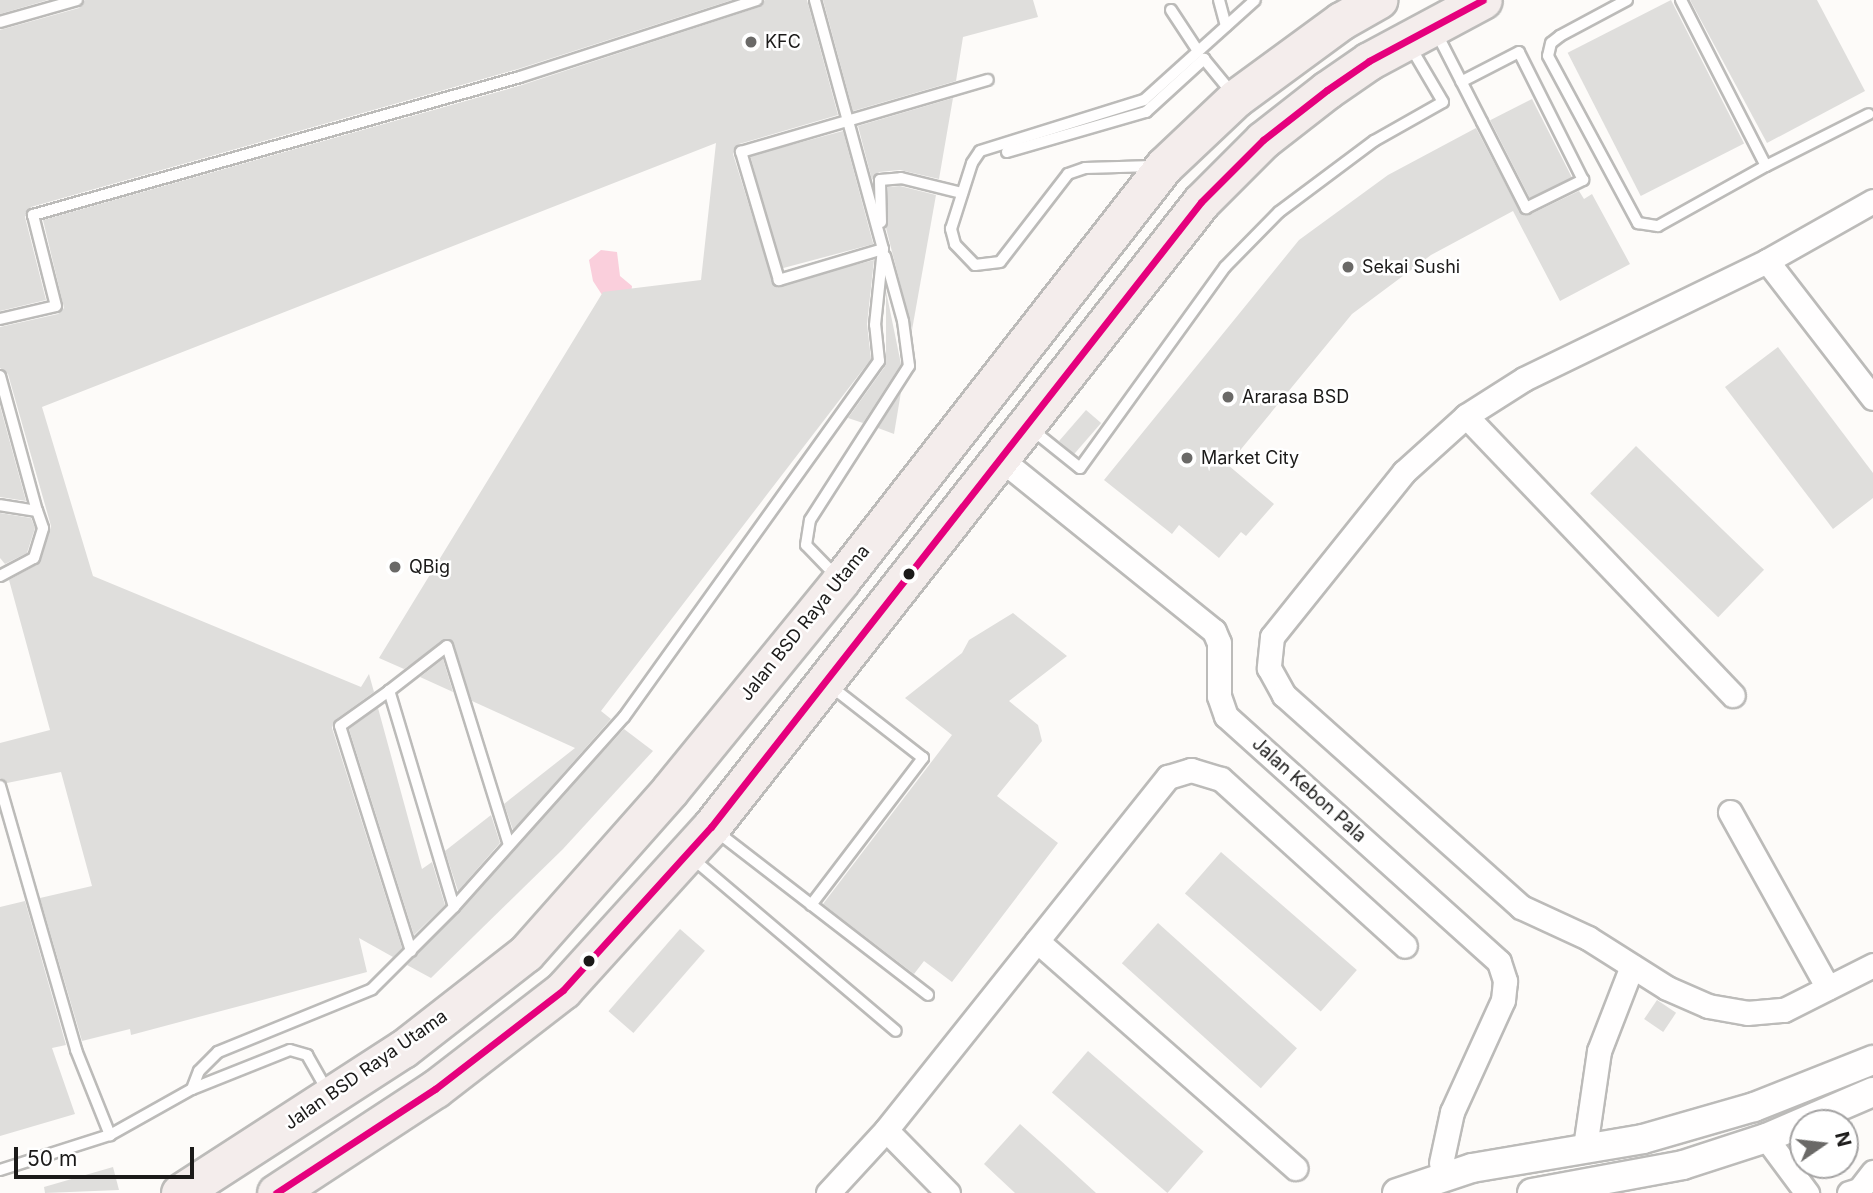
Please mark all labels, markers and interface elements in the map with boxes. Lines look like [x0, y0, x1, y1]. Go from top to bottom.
place label: KFC [765, 31, 801, 53]
marker: KFC [743, 34, 759, 50]
place label: Sekai Sushi [1362, 256, 1460, 278]
marker: Sekai Sushi [1340, 259, 1356, 275]
place label: Ararasa BSD [1242, 386, 1349, 408]
marker: Ararasa BSD [1220, 389, 1236, 405]
place label: Market City [1201, 447, 1299, 469]
marker: Market City [1179, 450, 1195, 466]
street label: Jalan BSD Raya Utama [736, 541, 874, 705]
place label: QBig [409, 556, 450, 578]
marker: QBig [387, 559, 403, 575]
unlabelled marker [902, 567, 916, 581]
street label: Jalan Kebon Pala [1248, 733, 1370, 847]
unlabelled marker [582, 954, 596, 968]
street label: Jalan BSD Raya Utama [280, 1006, 452, 1134]
north arrow [1789, 1109, 1859, 1179]
text: N [1830, 1129, 1856, 1149]
scale bar [18, 1134, 198, 1178]
text: 50 m [27, 1146, 77, 1171]

